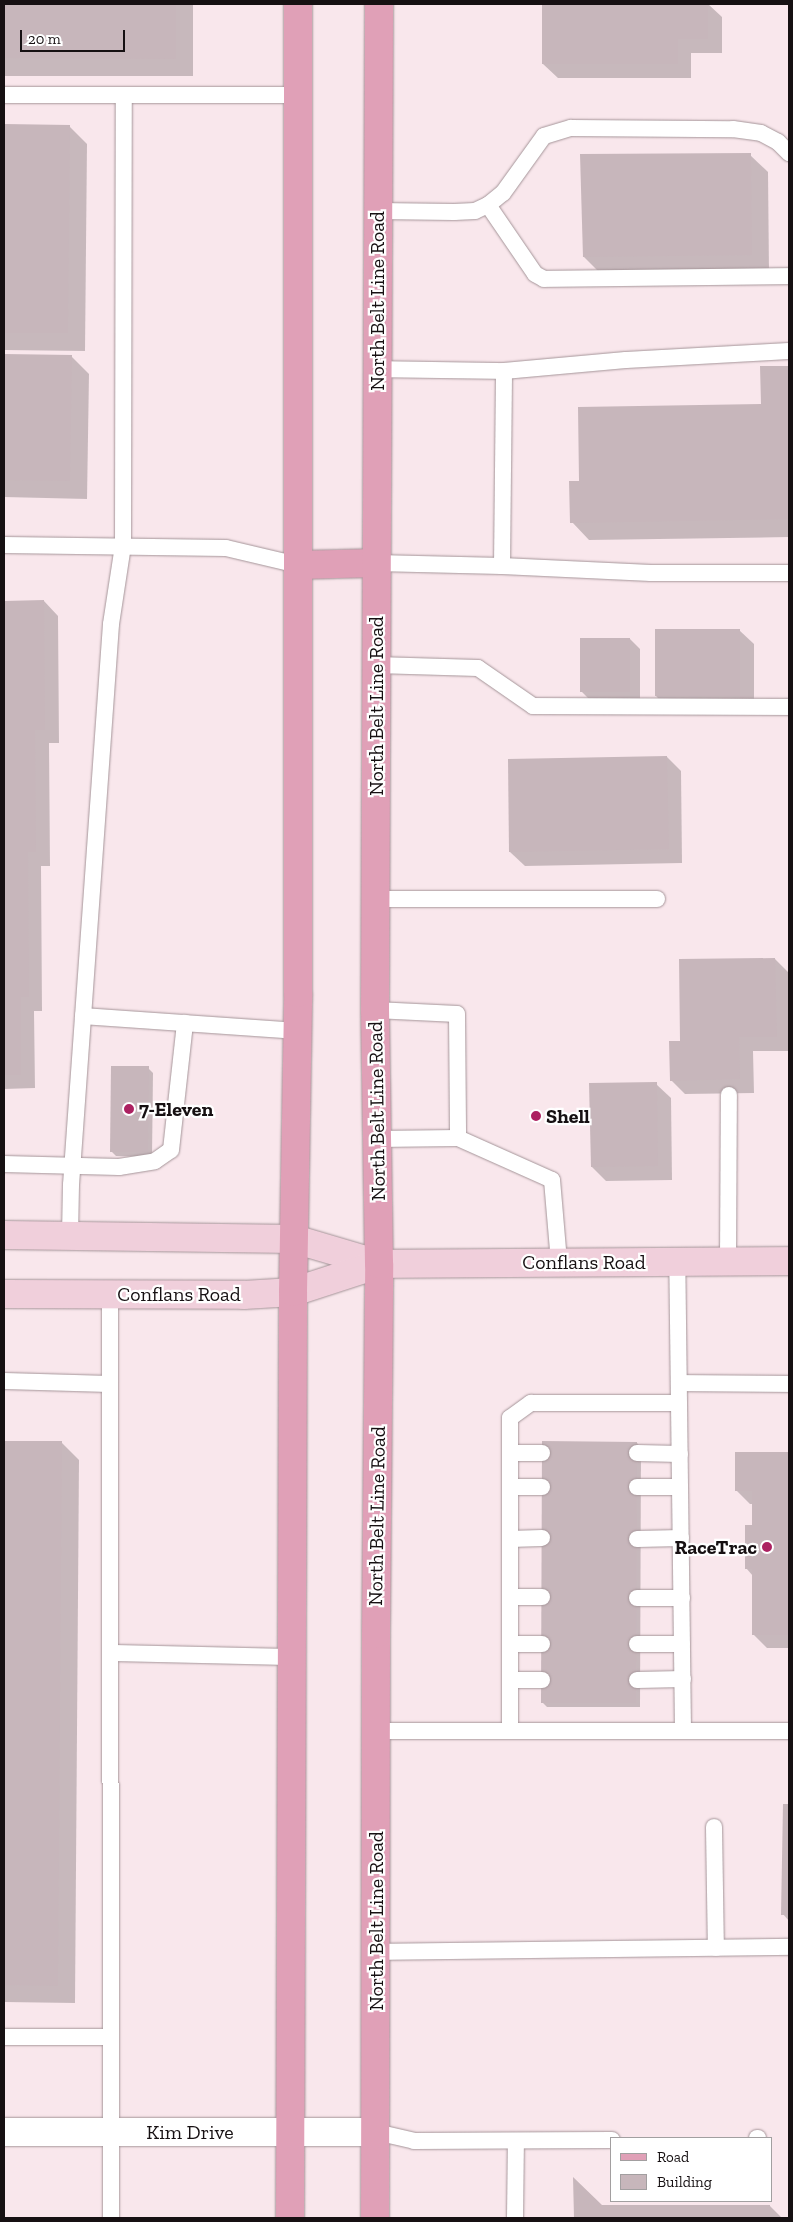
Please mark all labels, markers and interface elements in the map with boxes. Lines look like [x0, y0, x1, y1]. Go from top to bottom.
scale bar [22, 20, 128, 52]
text: 20 m [28, 30, 61, 48]
street label: North Belt Line Road [365, 211, 389, 391]
street label: North Belt Line Road [364, 616, 388, 796]
street label: North Belt Line Road [363, 1021, 391, 1201]
place label: 7-Eleven [139, 1097, 213, 1121]
marker: 7-Eleven [123, 1103, 135, 1115]
place label: Shell [546, 1104, 590, 1128]
marker: Shell [530, 1110, 542, 1122]
street label: Conflans Road [522, 1250, 646, 1274]
street label: Conflans Road [117, 1282, 241, 1306]
street label: North Belt Line Road [363, 1426, 391, 1606]
place label: RaceTrac [674, 1535, 757, 1559]
marker: RaceTrac [761, 1541, 773, 1553]
street label: North Belt Line Road [364, 1831, 388, 2011]
street label: Kim Drive [146, 2120, 234, 2144]
legend [610, 2137, 773, 2202]
text: Road [657, 2148, 689, 2166]
text: Building [657, 2173, 712, 2191]

